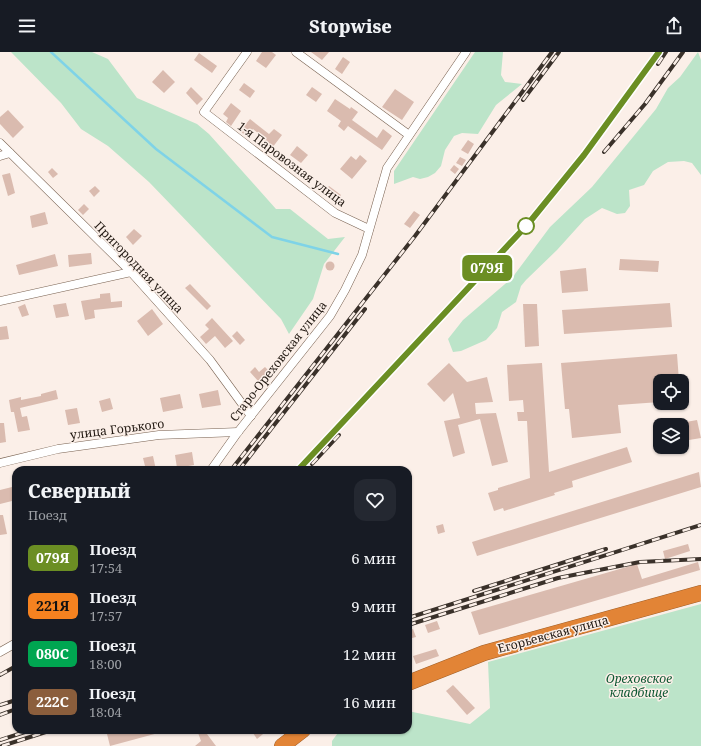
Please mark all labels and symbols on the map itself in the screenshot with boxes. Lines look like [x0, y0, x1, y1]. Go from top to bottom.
street label: 1-я Паровозная улица [234, 117, 350, 211]
street label: Пригородная улица [91, 217, 187, 317]
unlabelled marker [517, 217, 535, 235]
line badge: 079Я [459, 255, 515, 281]
street label: Старо-Ореховская улица [225, 297, 331, 425]
street label: улица Горького [69, 415, 165, 443]
street label: Егорьевская улица [496, 611, 610, 657]
park label: Ореховское кладбище [606, 670, 672, 701]

